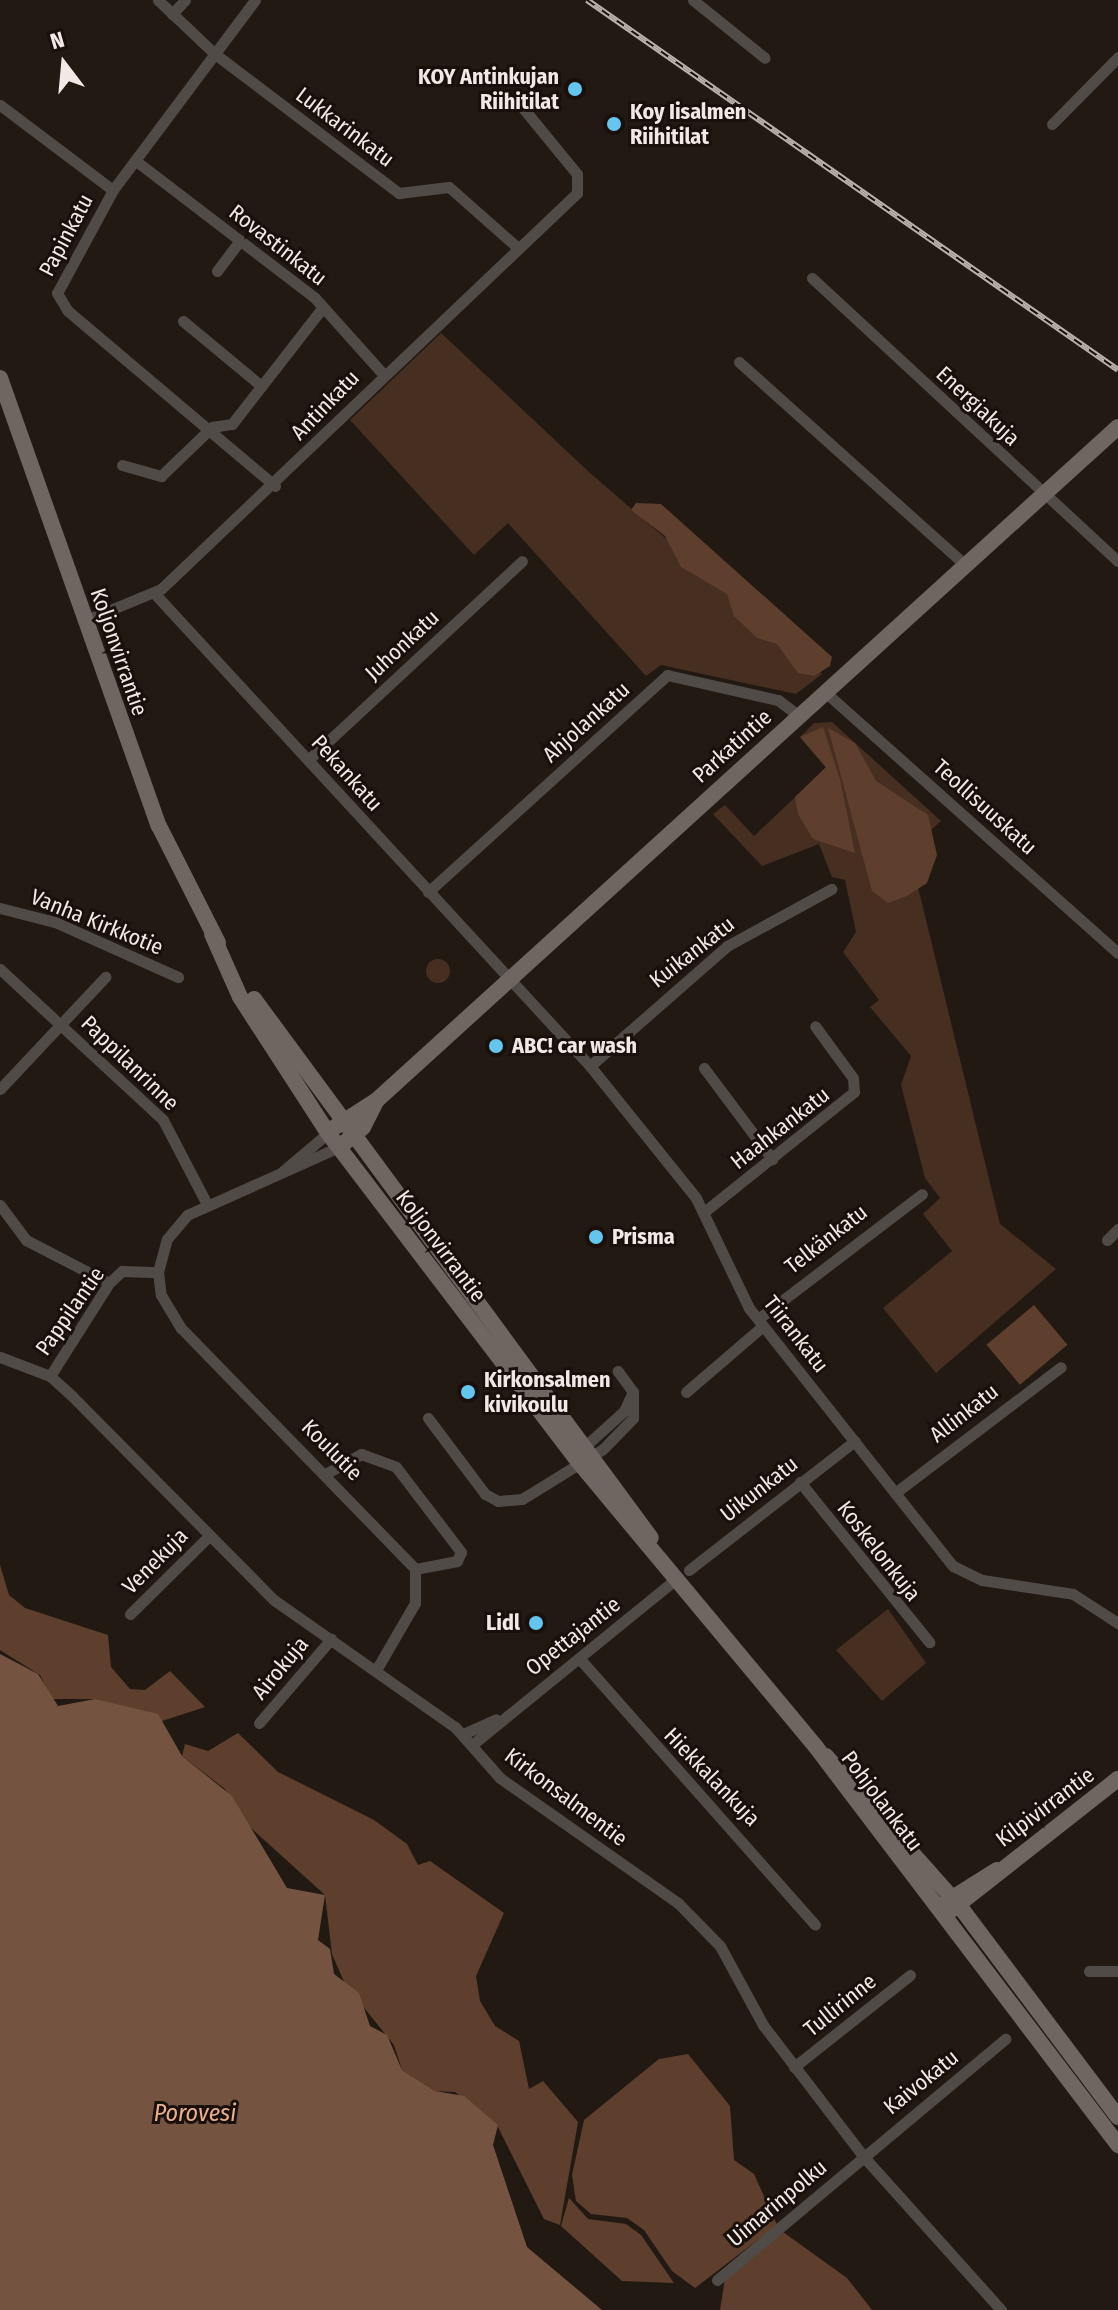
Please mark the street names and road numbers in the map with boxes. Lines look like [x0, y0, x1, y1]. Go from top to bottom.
street label: Lukkarinkatu [291, 82, 399, 172]
street label: Papinkatu [33, 189, 99, 281]
street label: Rovastinkatu [224, 199, 332, 291]
street label: Energiakuja [931, 361, 1025, 451]
street label: Antinkatu [285, 365, 365, 445]
street label: Koljonvirrantie [85, 585, 153, 719]
street label: Juhonkatu [359, 604, 445, 686]
street label: Ahjolankatu [537, 676, 635, 768]
street label: Parkatintie [687, 704, 777, 788]
street label: Pekankatu [306, 729, 388, 817]
street label: Teollisuuskatu [928, 754, 1042, 860]
street label: Vanha Kirkkotie [27, 883, 167, 961]
street label: Kuikankatu [644, 911, 740, 993]
street label: Pappilanrinne [76, 1010, 184, 1116]
street label: Haahkankatu [725, 1081, 835, 1175]
street label: Koljonvirrantie [390, 1185, 492, 1307]
street label: Telkänkatu [780, 1199, 872, 1279]
street label: Pappilantie [30, 1262, 110, 1360]
street label: Tiirankatu [758, 1290, 834, 1378]
street label: Allinkatu [924, 1378, 1004, 1448]
street label: Koulutie [296, 1414, 368, 1486]
street label: Uikunkatu [715, 1451, 803, 1527]
street label: Koskelonkuja [832, 1496, 926, 1606]
street label: Venekuja [117, 1523, 193, 1599]
street label: Opettajantie [520, 1591, 626, 1681]
street label: Airokuja [246, 1631, 314, 1705]
street label: Hiekkalankuja [659, 1722, 765, 1832]
street label: Kirkonsalmentie [499, 1742, 633, 1852]
street label: Pohjolankatu [836, 1746, 928, 1856]
street label: Kilpivirrantie [991, 1761, 1099, 1853]
street label: Tullirinne [799, 1968, 881, 2042]
street label: Kaivokatu [878, 2044, 964, 2120]
street label: Uimarinpolku [722, 2154, 832, 2252]

